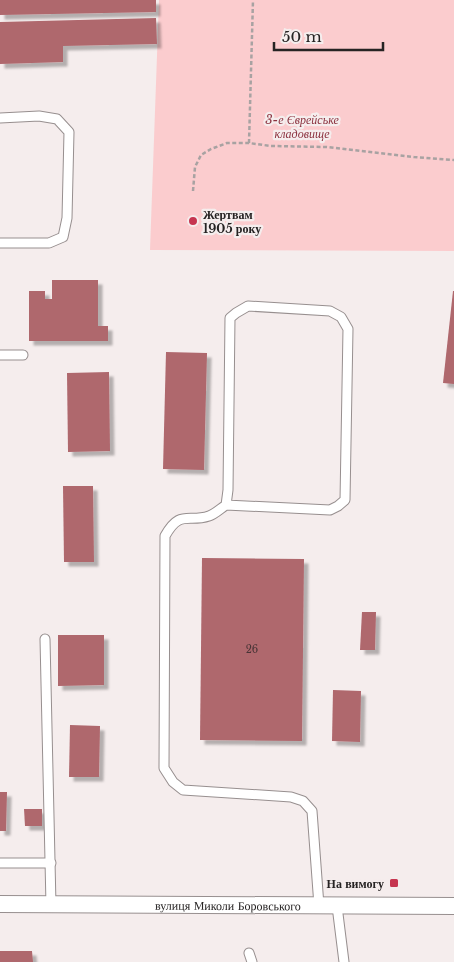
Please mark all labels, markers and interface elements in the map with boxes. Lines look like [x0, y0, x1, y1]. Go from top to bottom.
scale bar [274, 20, 383, 52]
text: 50 m [282, 27, 322, 46]
park label: 3-е Єврейське кладовище [265, 112, 339, 141]
place label: Жертвам 1905 року [203, 207, 261, 236]
marker: Жертвам 1905 року [187, 215, 199, 227]
house number: 26 [246, 643, 258, 656]
place label: На вимогу [327, 876, 384, 891]
marker: На вимогу [388, 877, 400, 889]
street label: вулиця Миколи Боровського [155, 897, 301, 913]

